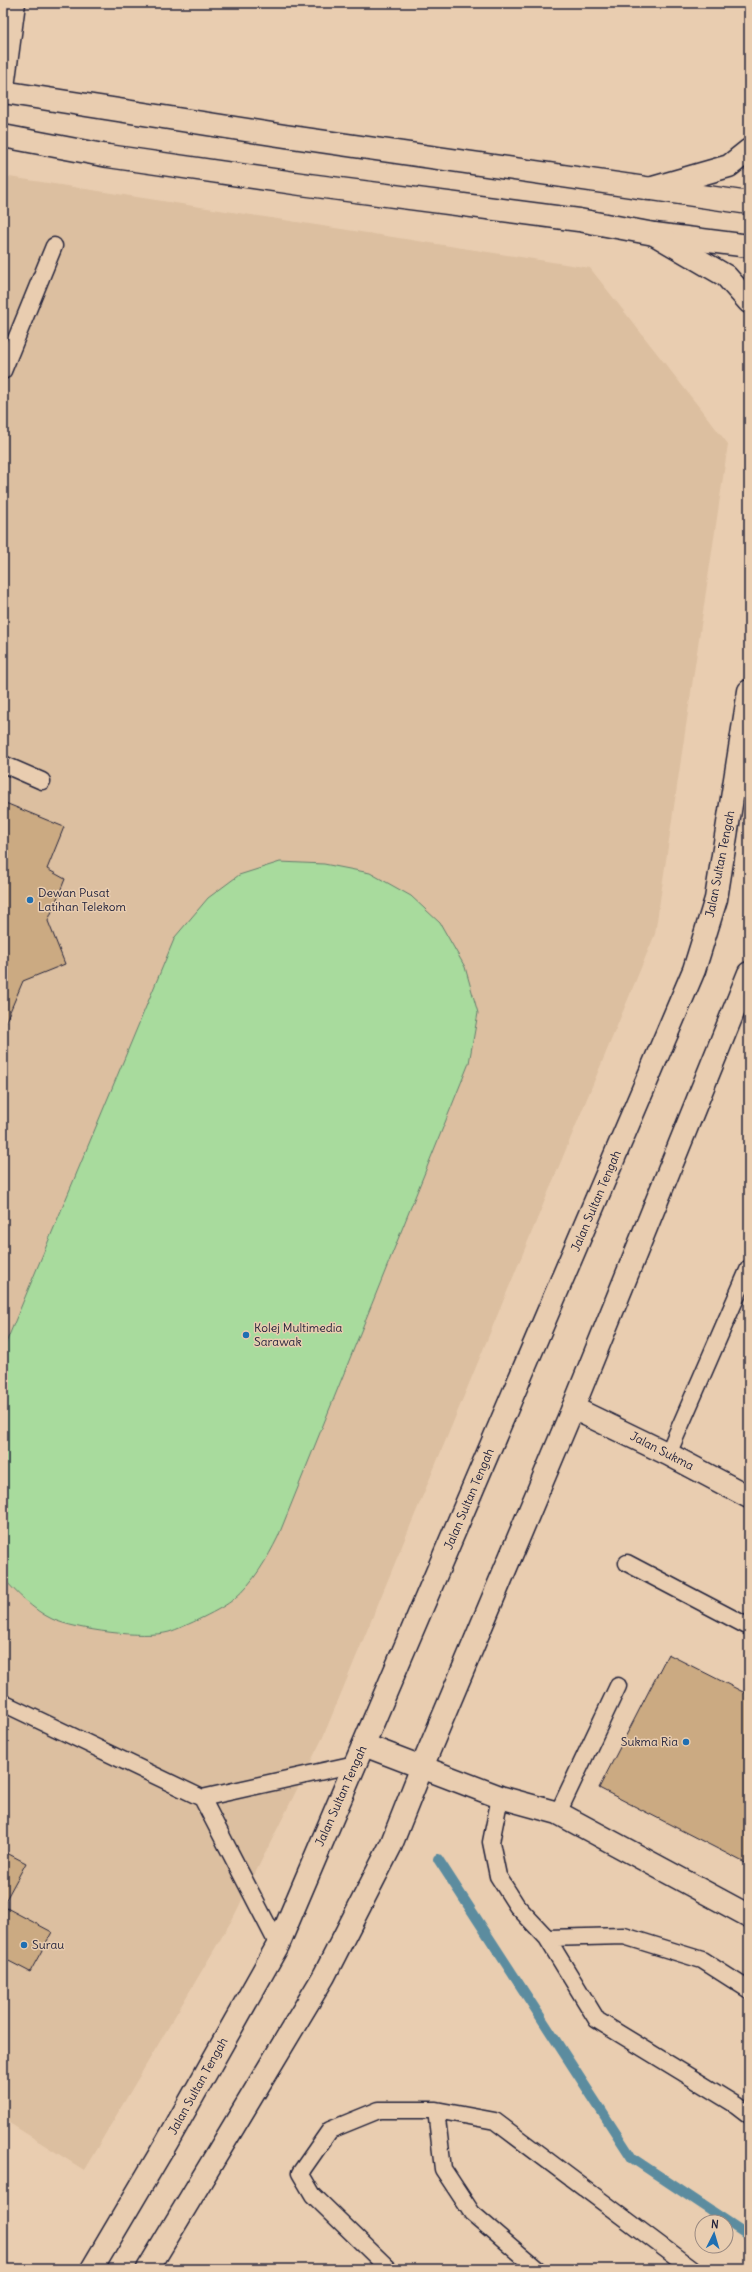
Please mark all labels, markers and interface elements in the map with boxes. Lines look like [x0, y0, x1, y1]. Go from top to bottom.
street label: Jalan Sultan Tengah [702, 809, 737, 919]
place label: Dewan Pusat Latihan Telekom [38, 885, 126, 914]
marker: Dewan Pusat Latihan Telekom [25, 895, 35, 905]
street label: Jalan Sultan Tengah [567, 1148, 624, 1254]
place label: Kolej Multimedia Sarawak [254, 1320, 343, 1349]
marker: Kolej Multimedia Sarawak [241, 1330, 251, 1340]
street label: Jalan Sukma [628, 1428, 697, 1473]
street label: Jalan Sultan Tengah [440, 1446, 497, 1552]
place label: Sukma Ria [621, 1734, 678, 1749]
marker: Sukma Ria [681, 1737, 691, 1747]
street label: Jalan Sultan Tengah [312, 1743, 370, 1848]
place label: Surau [32, 1937, 64, 1952]
marker: Surau [19, 1940, 29, 1950]
street label: Jalan Sultan Tengah [165, 2035, 230, 2137]
north arrow [694, 2214, 734, 2254]
text: N [710, 2217, 719, 2231]

